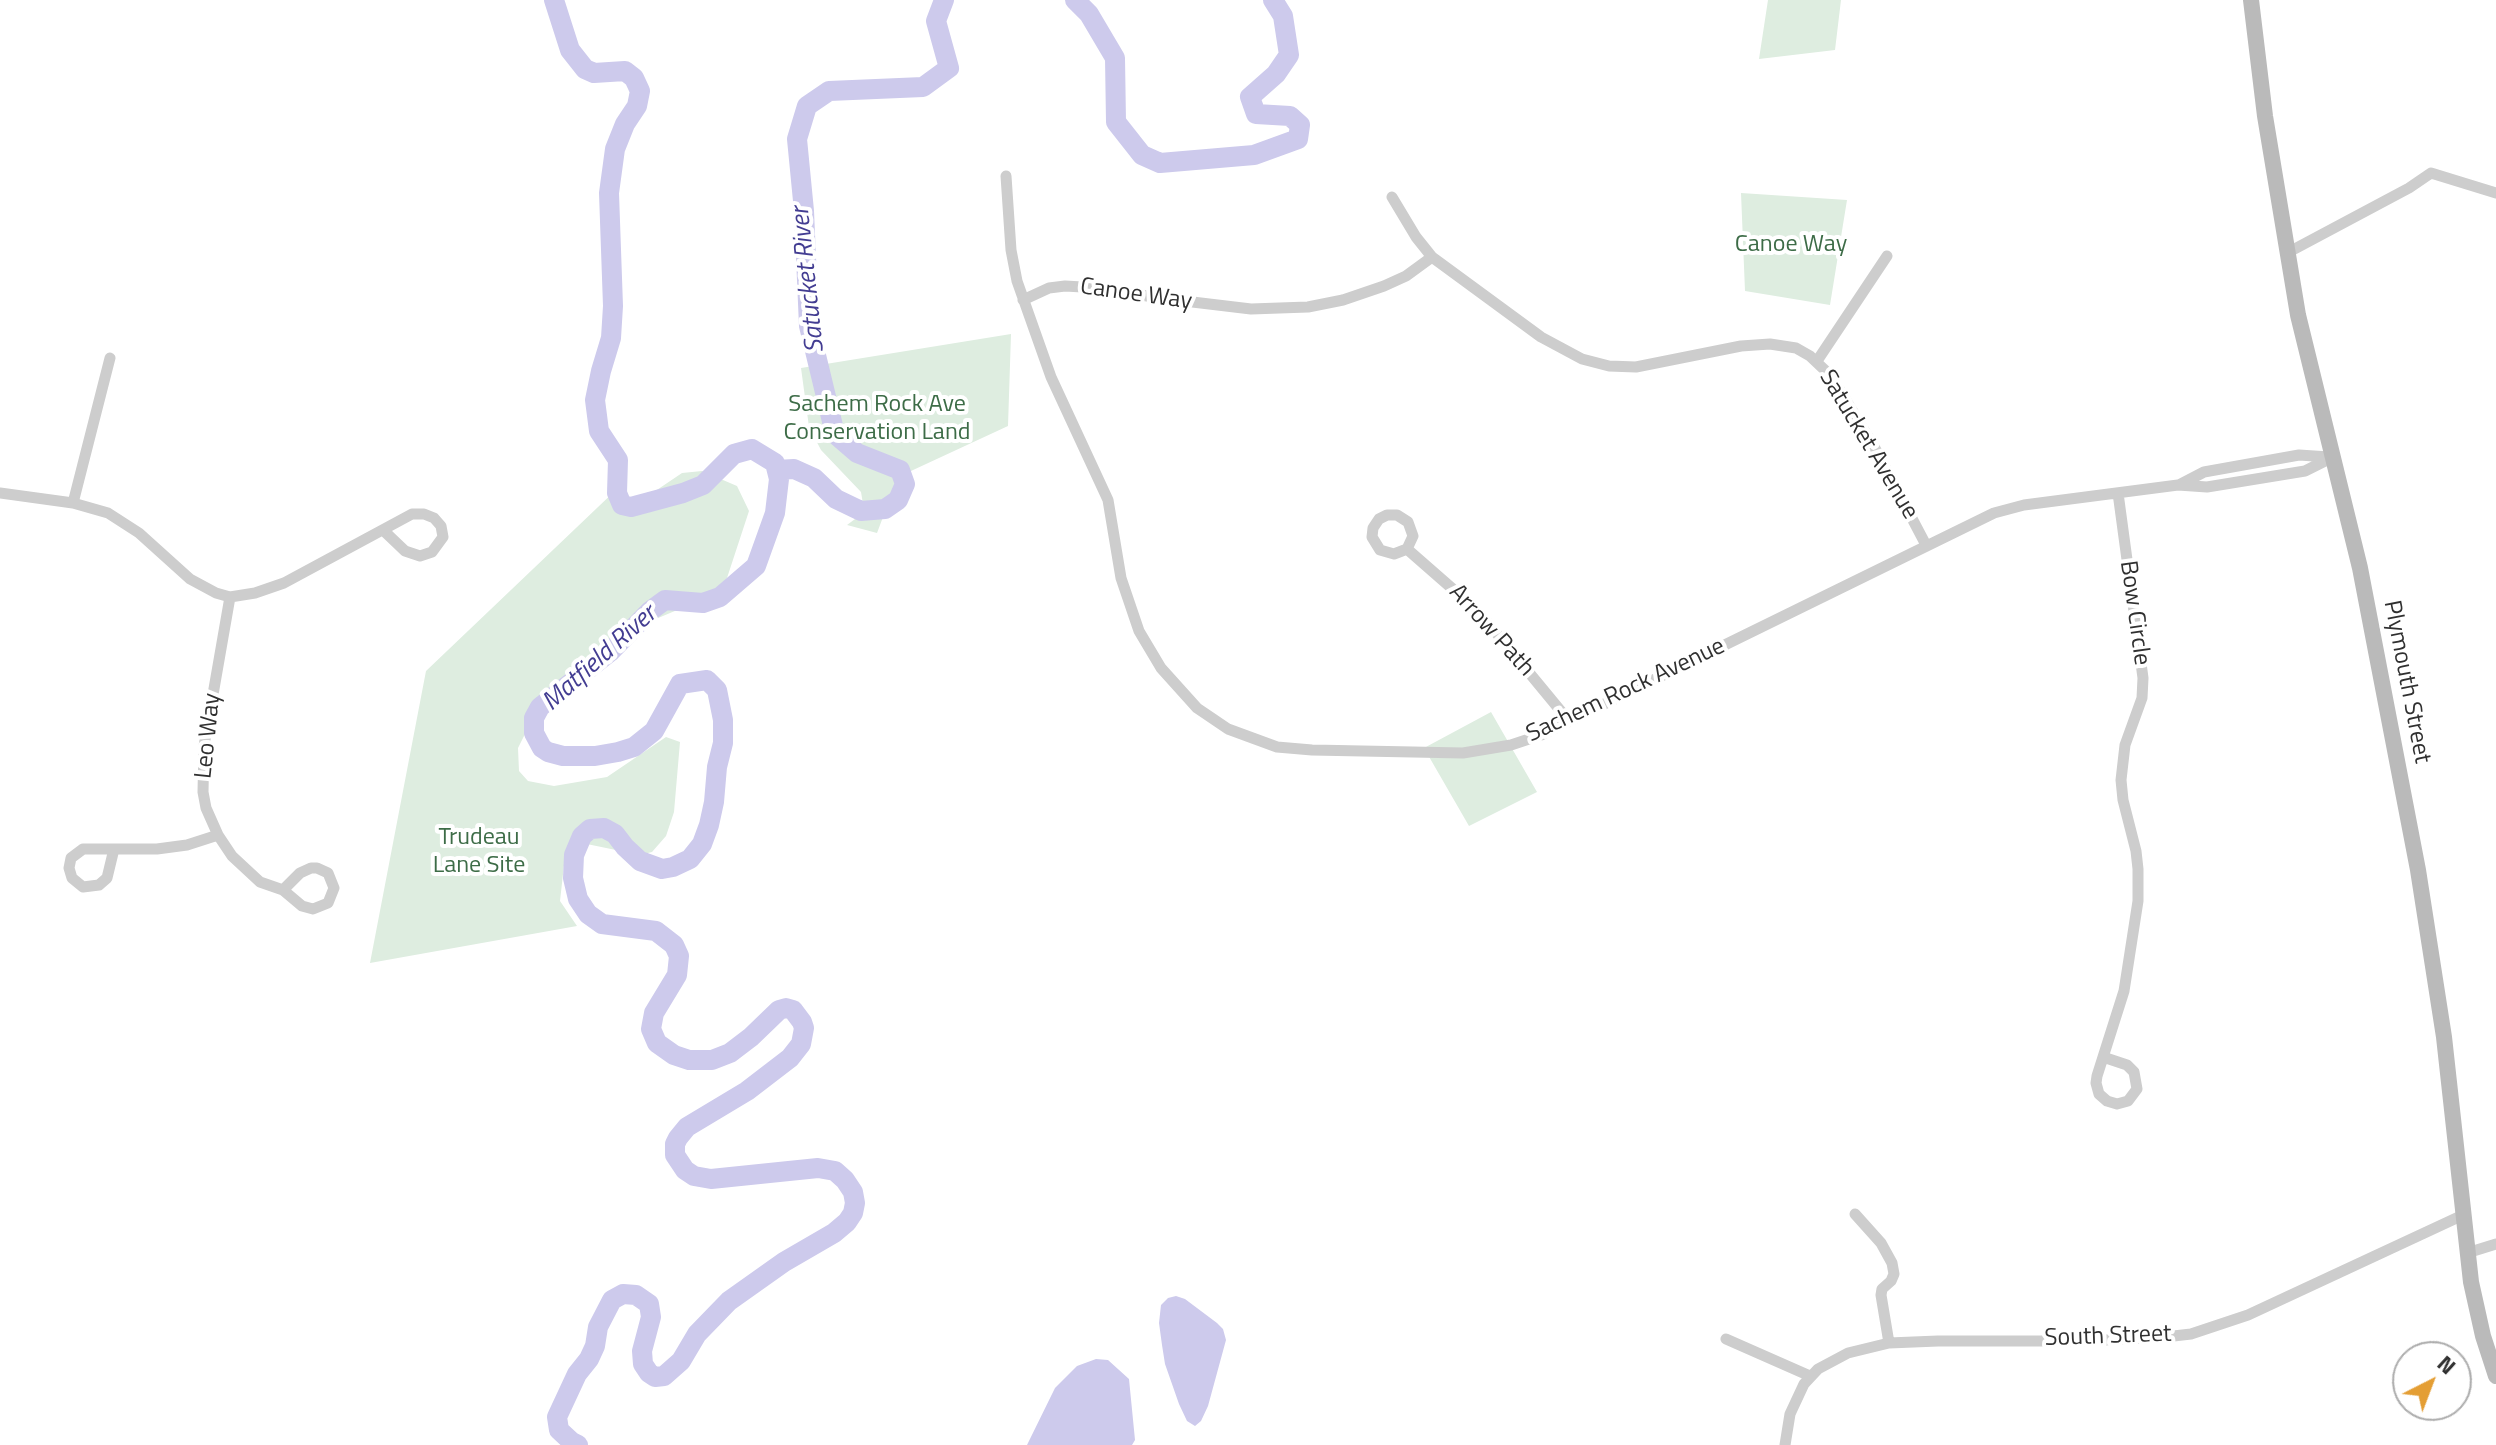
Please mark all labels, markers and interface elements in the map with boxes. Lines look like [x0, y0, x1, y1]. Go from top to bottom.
water label: Satucket River [786, 205, 832, 355]
park label: Canoe Way [1735, 231, 1847, 259]
street label: Canoe Way [1078, 273, 1194, 317]
street label: Satucket Avenue [1812, 365, 1924, 525]
park label: Sachem Rock Ave Conservation Land [784, 391, 970, 447]
street label: Bow Circle [2112, 559, 2156, 667]
street label: Arrow Path [1442, 579, 1540, 683]
street label: Plymouth Street [2376, 598, 2436, 766]
water label: Matfield River [536, 600, 664, 718]
street label: Sachem Rock Avenue [1522, 632, 1730, 750]
street label: Leo Way [190, 692, 228, 780]
park label: Trudeau Lane Site [433, 824, 525, 880]
street label: South Street [2044, 1320, 2172, 1354]
north arrow [2392, 1341, 2472, 1421]
text: N [2430, 1347, 2464, 1382]

